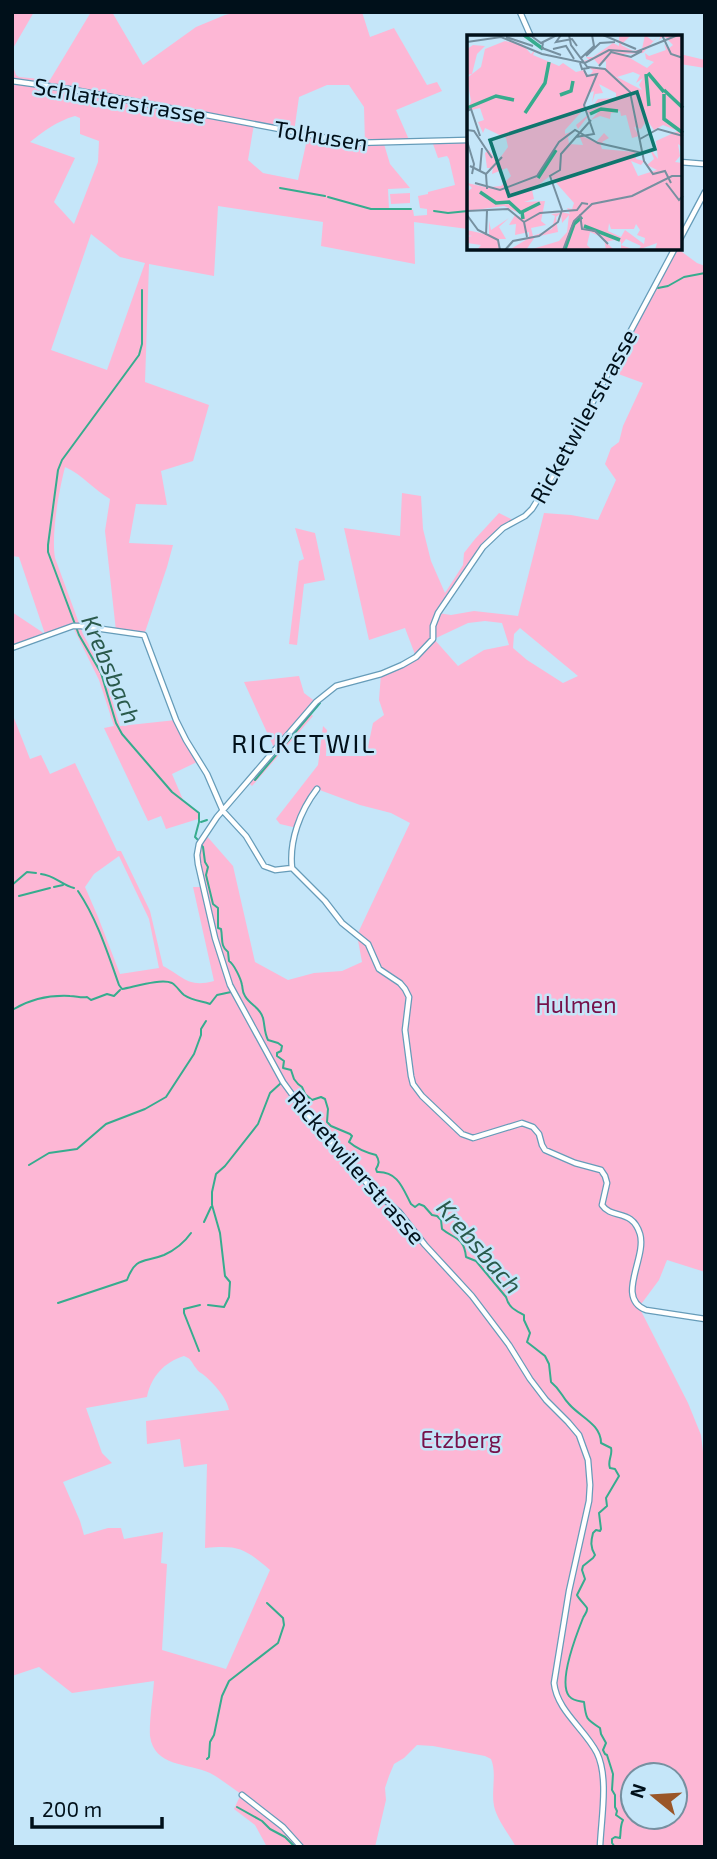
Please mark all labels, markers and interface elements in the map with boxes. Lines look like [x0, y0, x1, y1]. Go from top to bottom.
inset map [467, 35, 682, 250]
street label: Schlatterstrasse [32, 71, 208, 129]
street label: Tolhusen [272, 114, 370, 156]
street label: Ricketwilerstrasse [524, 324, 642, 508]
water label: Krebsbach [76, 610, 148, 728]
district label: RICKETWIL [231, 727, 377, 758]
park label: Hulmen [535, 990, 617, 1018]
street label: Ricketwilerstrasse [283, 1084, 431, 1250]
water label: Krebsbach [431, 1193, 529, 1299]
park label: Etzberg [421, 1425, 502, 1453]
north arrow [619, 1761, 689, 1831]
text: N [624, 1781, 650, 1801]
scale bar [32, 1786, 161, 1830]
text: 200 m [42, 1796, 102, 1821]

